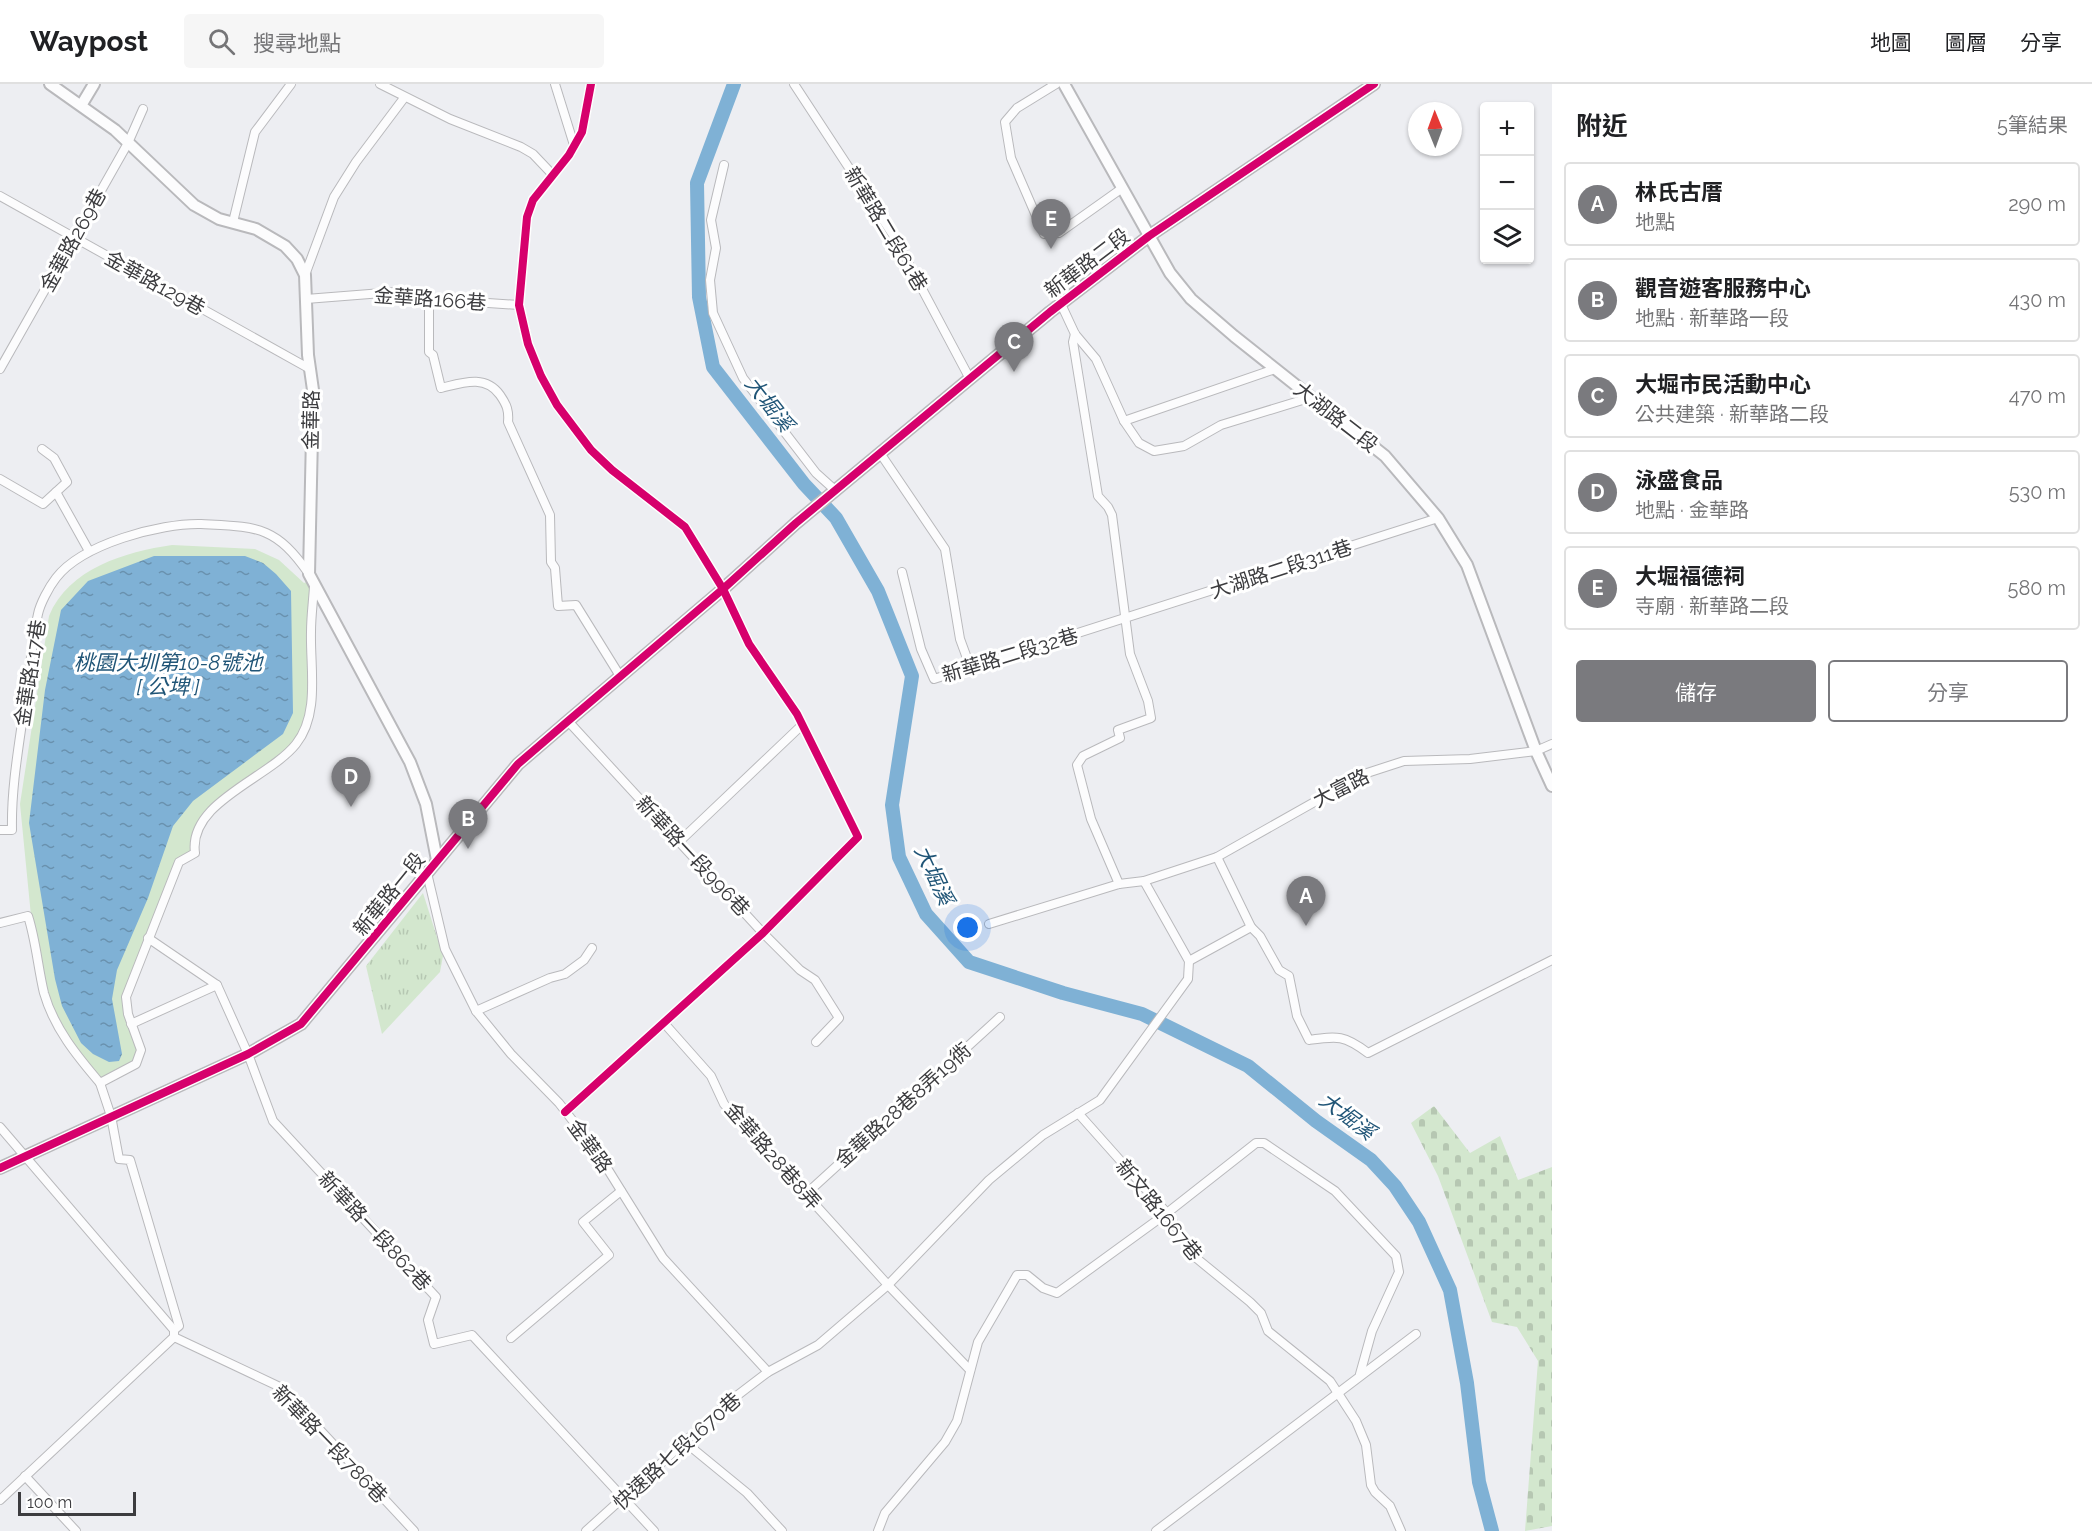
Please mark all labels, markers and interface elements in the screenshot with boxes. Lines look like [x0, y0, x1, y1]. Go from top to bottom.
search box [184, 14, 604, 68]
text: Waypost [30, 25, 148, 58]
icon: search [205, 25, 238, 58]
text: 搜尋地點 [253, 30, 341, 56]
text: 地圖 [1870, 30, 1912, 55]
text: 圖層 [1945, 30, 1987, 55]
text: 分享 [2020, 30, 2062, 55]
north arrow [1408, 102, 1462, 156]
map controls [1480, 102, 1534, 264]
button: + [1480, 102, 1534, 156]
text: 附近 [1576, 111, 1628, 141]
text: 5筆結果 [1997, 113, 2068, 137]
button: − [1480, 156, 1534, 210]
street label: 新華路二段61巷 [840, 163, 932, 295]
text: 林氏古厝 [1635, 179, 1723, 205]
street label: 金華路269巷 [35, 184, 111, 296]
text: A [1591, 192, 1604, 216]
text: 290 m [2008, 192, 2066, 216]
pin: E [1032, 200, 1070, 249]
button: layers [1480, 210, 1534, 264]
text: 地點 [1635, 210, 1675, 234]
street label: 新華路二段 [1040, 223, 1134, 303]
street label: 金華路129巷 [101, 246, 209, 320]
text: 觀音遊客服務中心 [1635, 275, 1811, 301]
street label: 金華路166巷 [373, 283, 487, 315]
text: B [1591, 288, 1604, 312]
text: 430 m [2009, 288, 2066, 312]
text: 地點 · 新華路一段 [1635, 306, 1789, 330]
pin: C [994, 322, 1034, 372]
water label: 大堀溪 [740, 371, 800, 439]
text: 大堀市民活動中心 [1635, 371, 1811, 397]
street label: 大湖路二段 [1289, 377, 1383, 457]
text: C [1591, 384, 1604, 408]
text: 470 m [2009, 384, 2066, 408]
street label: 金華路 [298, 390, 324, 450]
text: 公共建築 · 新華路二段 [1635, 402, 1829, 426]
text: 泳盛食品 [1635, 467, 1723, 493]
text: D [1590, 480, 1605, 504]
text: 530 m [2009, 480, 2066, 504]
text: 地點 · 金華路 [1635, 498, 1749, 522]
street label: 大湖路二段311巷 [1207, 535, 1355, 603]
text: 大堀福德祠 [1635, 563, 1745, 589]
text: E [1591, 576, 1604, 600]
text: 580 m [2008, 576, 2066, 600]
text: 寺廟 · 新華路二段 [1635, 594, 1789, 618]
street label: 金華路117巷 [10, 618, 50, 728]
street label: 新華路二段32巷 [939, 623, 1081, 687]
water label: 桃園大圳第10-8號池 [ 公埤 ] [74, 650, 264, 699]
button: 儲存 [1576, 660, 1816, 722]
button: 分享 [1828, 660, 2068, 722]
pin: D [332, 758, 370, 807]
street label: 大富路 [1309, 764, 1373, 812]
street label: 新華路一段996巷 [631, 791, 755, 921]
pin: B [448, 800, 488, 849]
water label: 大堀溪 [910, 841, 960, 911]
street label: 新華路一段 [348, 848, 430, 940]
pin: A [1286, 876, 1326, 926]
your location [953, 913, 982, 942]
street label: 金華路28巷8弄19衖 [830, 1038, 976, 1172]
water label: 大堀溪 [1315, 1087, 1382, 1146]
street label: 金華路28巷8弄 [720, 1098, 826, 1214]
street label: 金華路 [563, 1115, 617, 1177]
street label: 新文路1667巷 [1111, 1155, 1207, 1265]
street label: 新華路一段862巷 [314, 1166, 436, 1296]
street label: 新華路一段786巷 [268, 1380, 392, 1508]
street label: 快速路七段1670巷 [608, 1387, 746, 1515]
scale bar [18, 1489, 136, 1516]
text: 100 m [27, 1493, 72, 1512]

